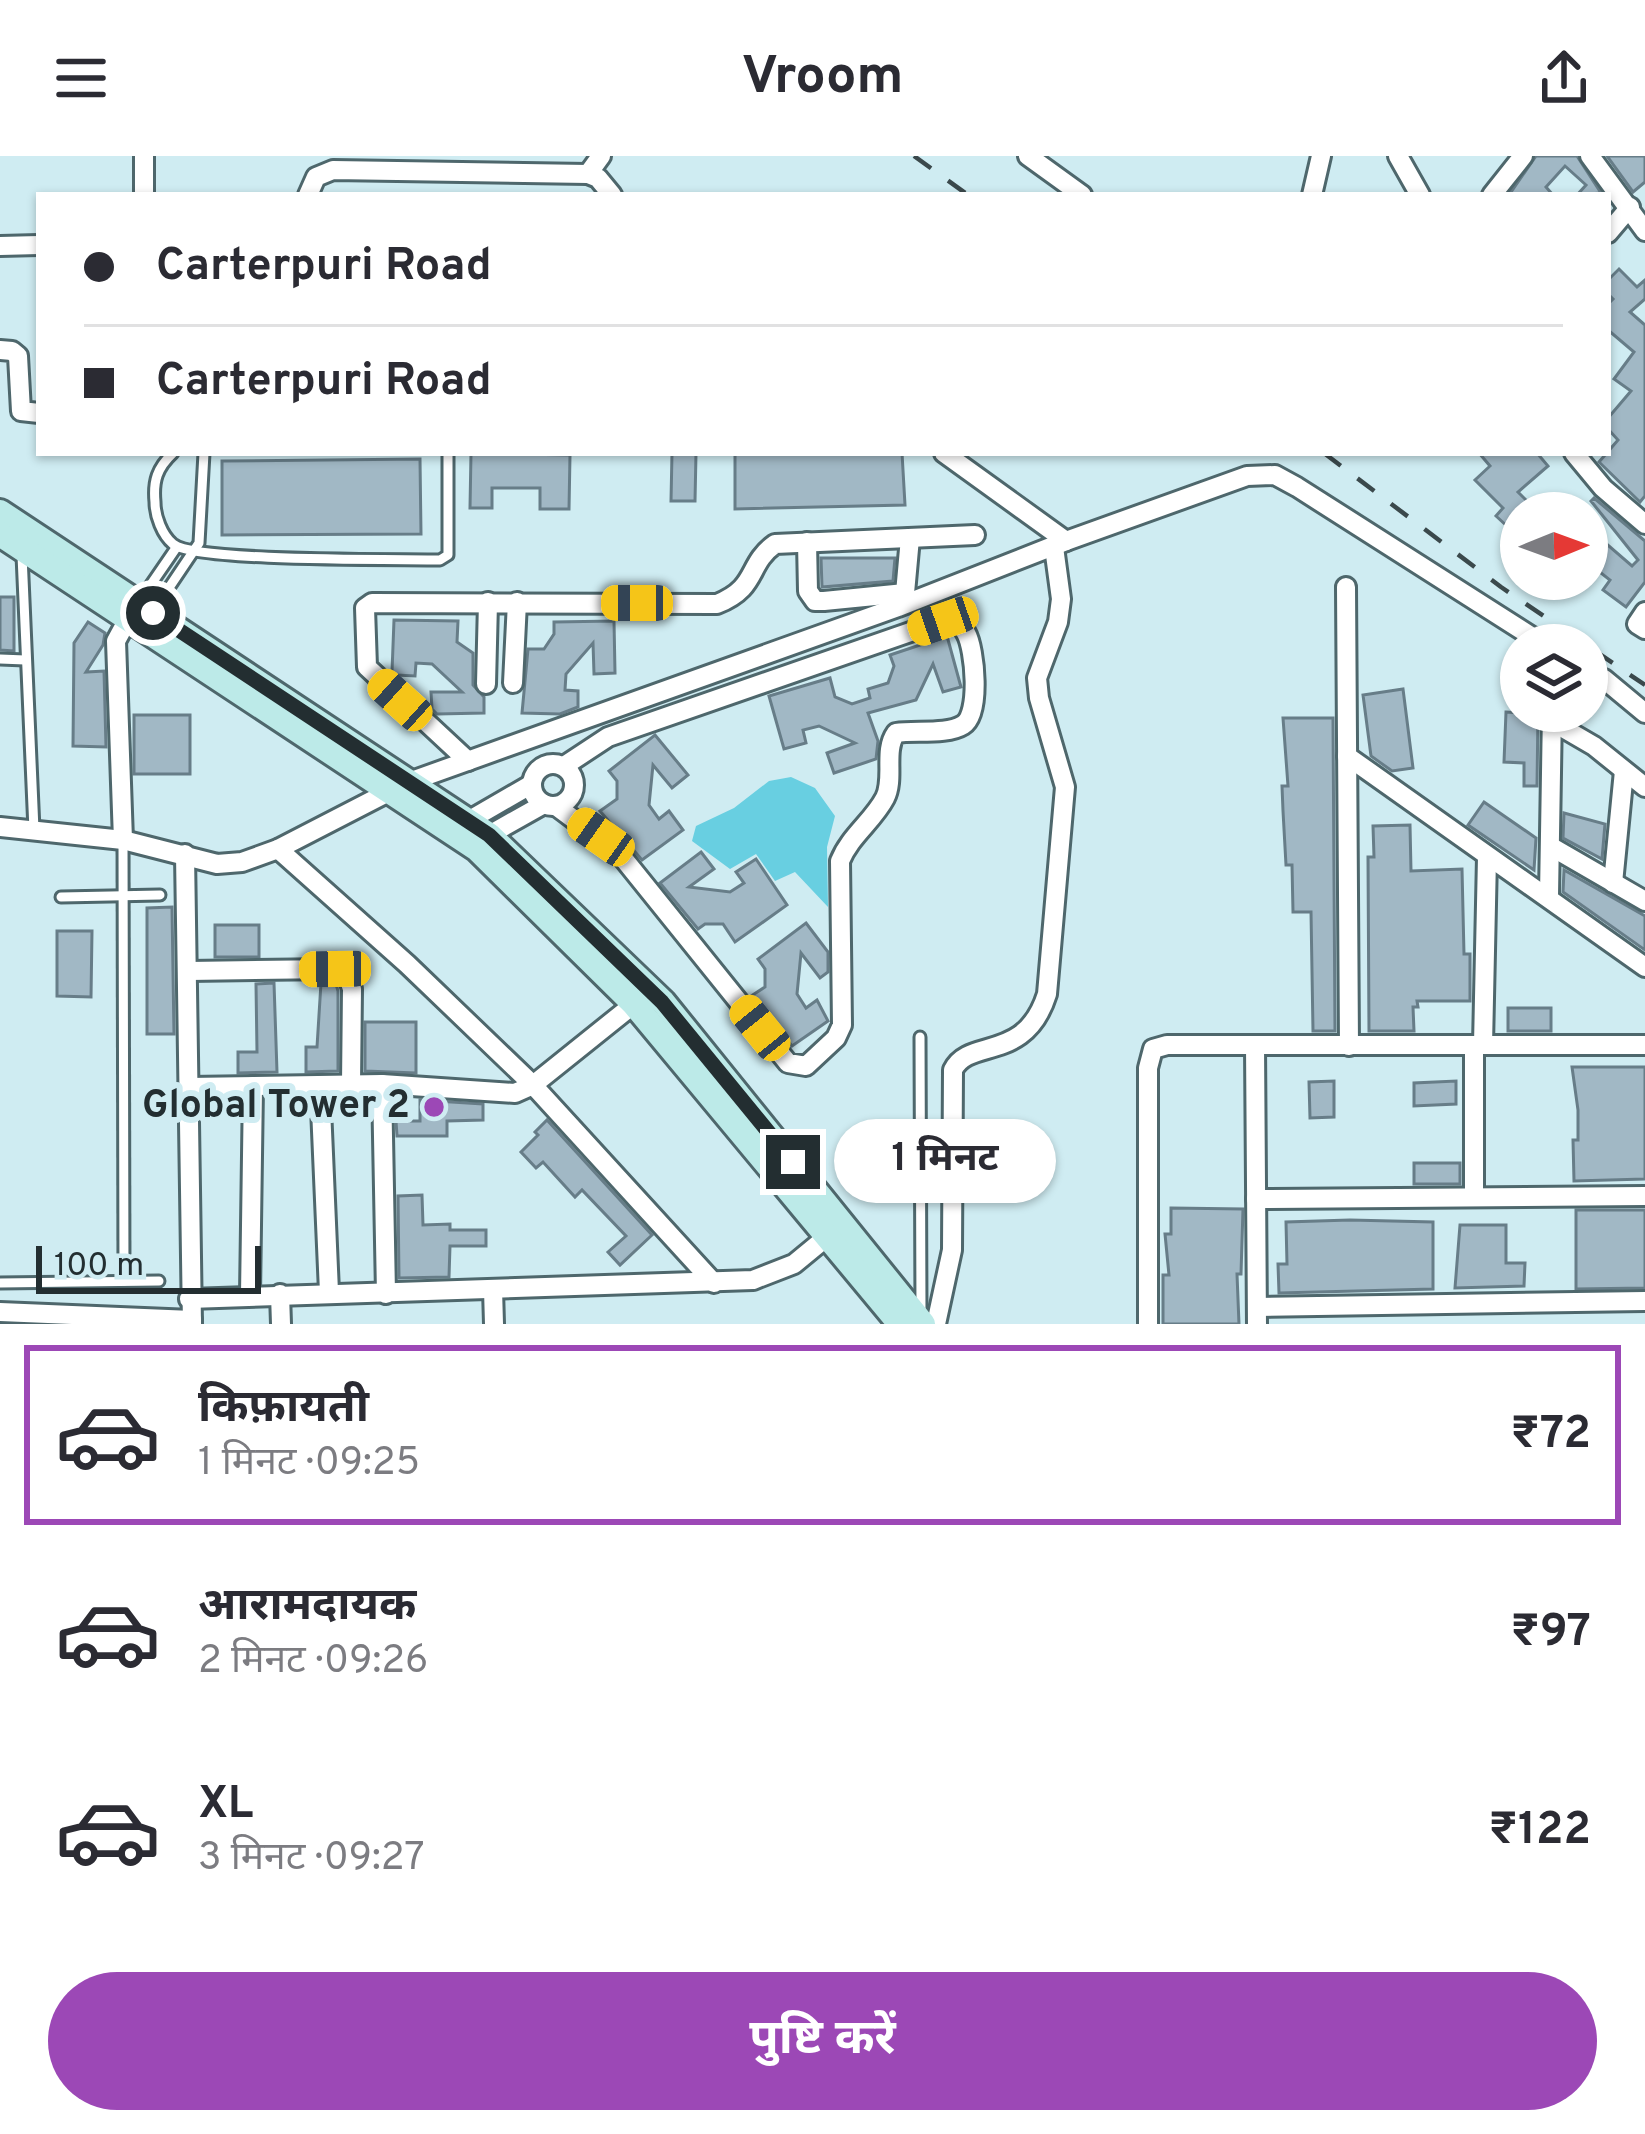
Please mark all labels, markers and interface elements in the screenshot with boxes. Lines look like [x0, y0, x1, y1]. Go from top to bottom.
text: Vroom [741, 44, 904, 113]
icon: menu [48, 45, 114, 111]
icon: share [1531, 45, 1597, 111]
text: Carterpuri Road [156, 239, 492, 296]
text: Carterpuri Road [156, 354, 492, 411]
north arrow [1500, 492, 1608, 600]
map controls [1500, 492, 1608, 732]
car [601, 585, 673, 621]
route start [126, 586, 180, 640]
car [903, 592, 983, 650]
button: layers [1500, 624, 1608, 732]
car [361, 663, 439, 737]
car [561, 802, 641, 872]
car [299, 950, 371, 988]
car [723, 989, 797, 1067]
place label: Global Tower 2 [142, 1083, 410, 1132]
marker: Global Tower 2 [421, 1094, 447, 1120]
callout: 1 मिनट [835, 1120, 1057, 1204]
route end [766, 1135, 820, 1189]
text: 1 मिनट [891, 1136, 999, 1185]
scale bar [36, 1240, 261, 1293]
text: 100 m [54, 1246, 144, 1288]
icon: car [54, 1381, 162, 1489]
text: किफ़ायती [198, 1381, 369, 1438]
text: ₹72 [1510, 1407, 1591, 1464]
text: 1 मिनट · 09:25 [198, 1440, 420, 1489]
icon: car [54, 1579, 162, 1687]
text: आरामदायक [198, 1579, 416, 1636]
text: ₹97 [1510, 1605, 1591, 1662]
text: 2 मिनट · 09:26 [198, 1638, 428, 1687]
icon: car [54, 1777, 162, 1885]
text: XL [198, 1777, 253, 1834]
text: ₹122 [1488, 1803, 1591, 1860]
text: 3 मिनट · 09:27 [198, 1835, 425, 1884]
button: पुष्टि करें [48, 1972, 1597, 2110]

